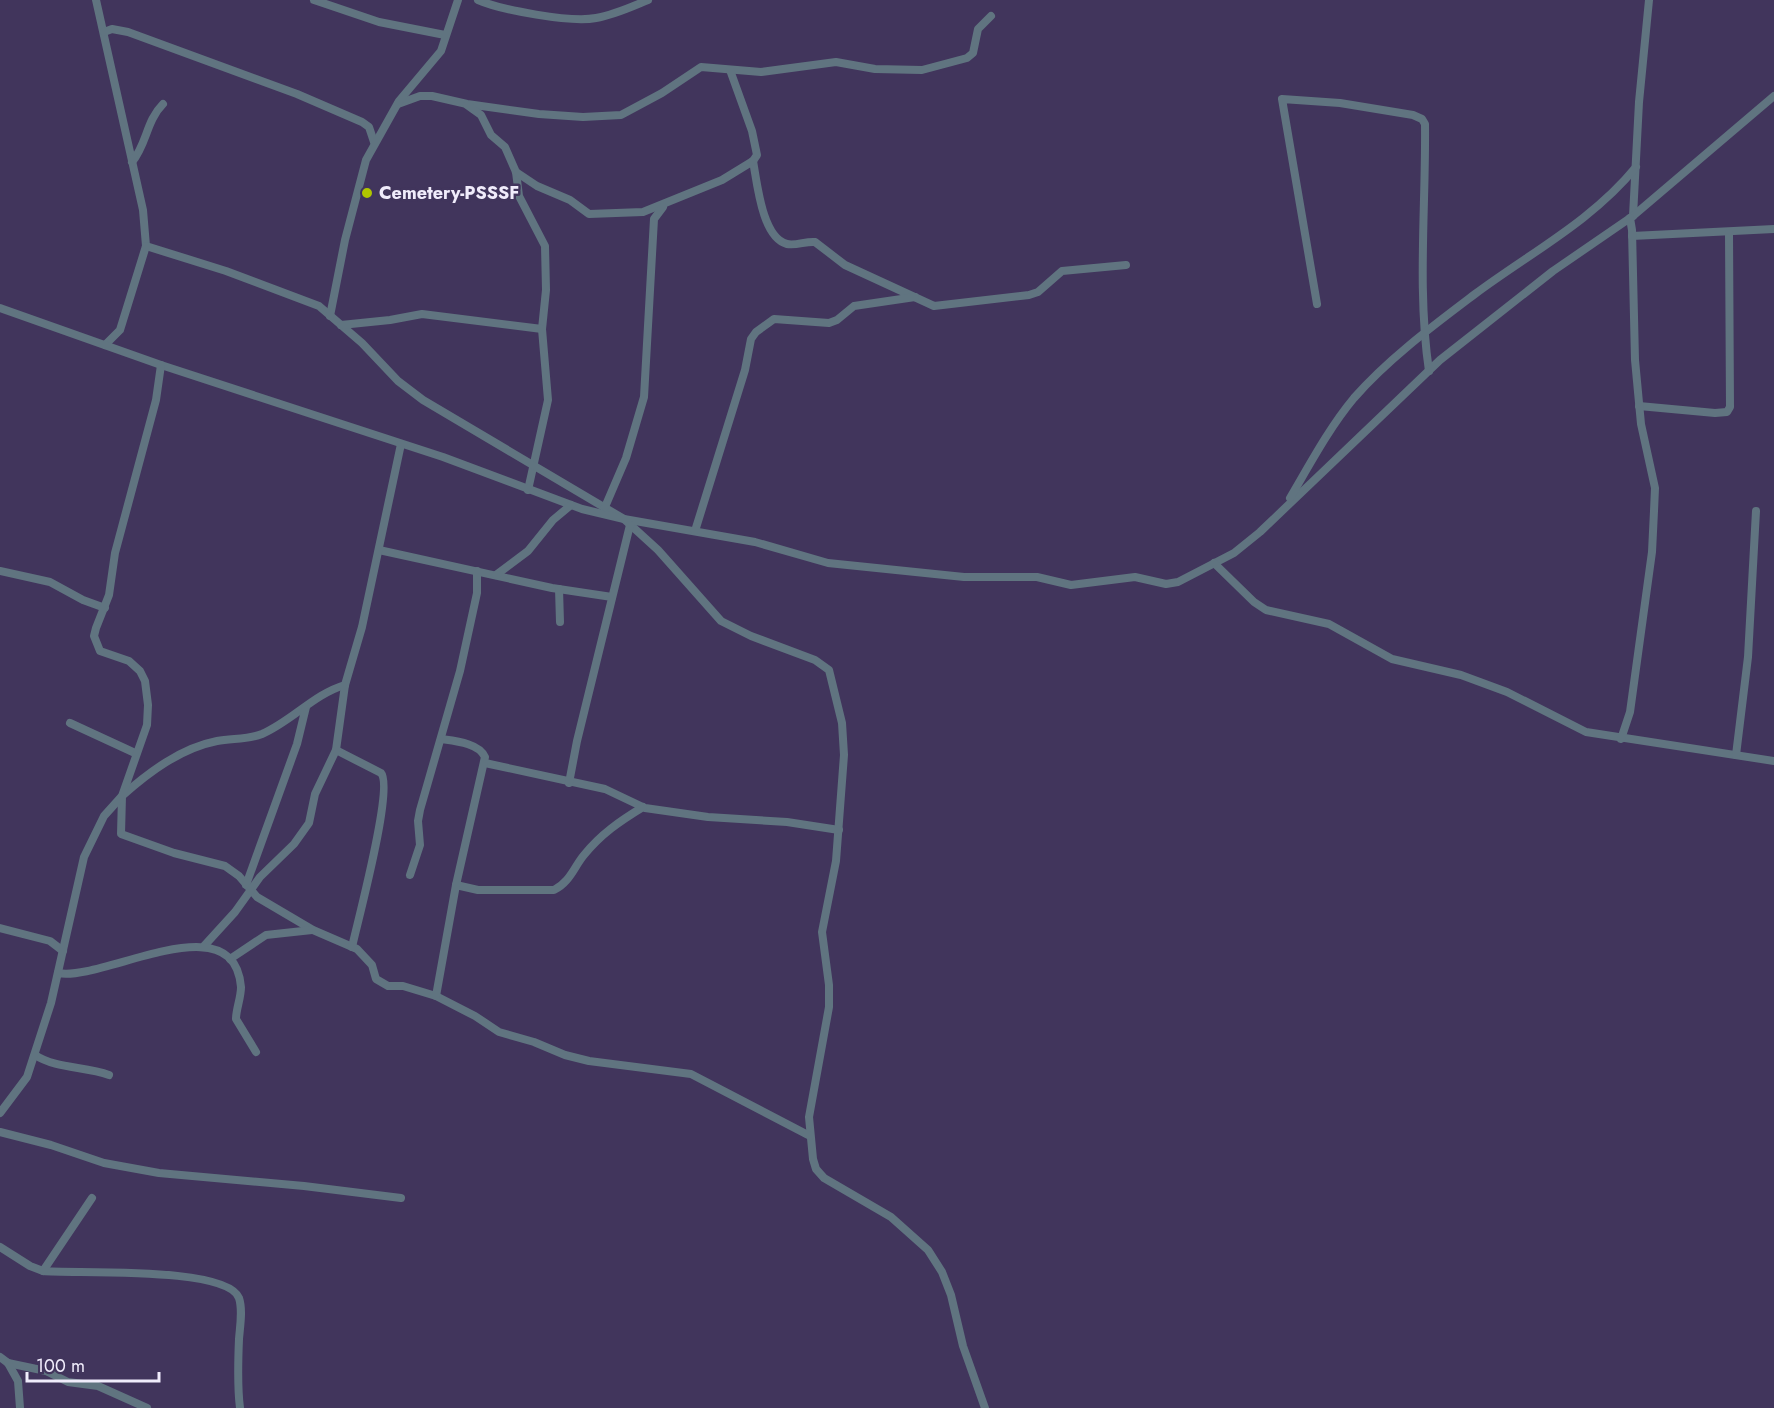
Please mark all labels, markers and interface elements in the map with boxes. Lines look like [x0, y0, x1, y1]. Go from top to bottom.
place label: Cemetery-PSSSF [379, 180, 519, 206]
marker: Cemetery-PSSSF [360, 186, 374, 200]
scale bar [27, 1345, 159, 1383]
text: 100 m [36, 1353, 85, 1379]

